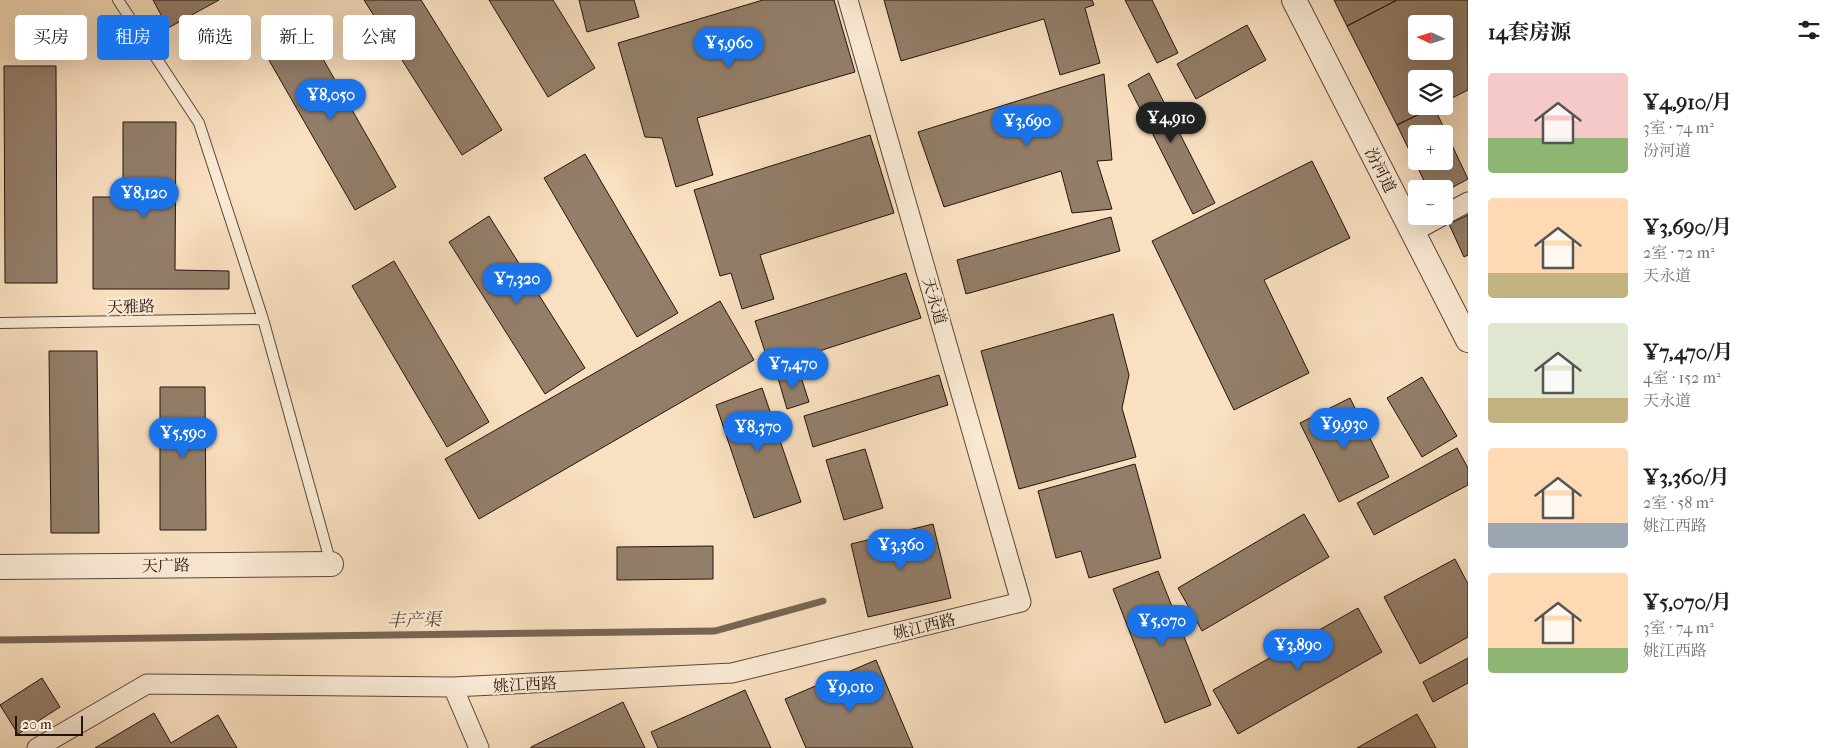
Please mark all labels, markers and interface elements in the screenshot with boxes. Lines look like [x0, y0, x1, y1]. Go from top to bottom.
chip: 买房 [15, 15, 87, 60]
chip: 租房 [97, 15, 169, 60]
chip: 筛选 [179, 15, 251, 60]
chip: 新上 [261, 15, 333, 60]
chip: 公寓 [343, 15, 415, 60]
north arrow [1408, 15, 1452, 60]
map controls [1408, 15, 1453, 225]
icon: filters [1795, 16, 1823, 44]
text: 14套房源 [1488, 20, 1571, 44]
pin: ¥5,960 [688, 27, 770, 69]
text: ¥5,960 [705, 33, 753, 52]
button: layers [1408, 70, 1453, 115]
pin: ¥8,050 [290, 78, 372, 121]
text: ¥8,050 [307, 85, 355, 104]
text: ¥4,910/月 [1643, 90, 1732, 114]
icon: home [1528, 93, 1588, 153]
pin: ¥4,910 [1130, 102, 1212, 144]
pin: ¥3,690 [986, 104, 1068, 147]
text: ¥4,910 [1147, 108, 1195, 127]
text: ¥3,690 [1003, 111, 1051, 130]
text: 3室 · 74 m² [1643, 118, 1714, 137]
button: + [1408, 125, 1453, 170]
text: 汾河道 [1643, 141, 1691, 160]
street label: 汾河道 [1361, 145, 1400, 196]
pin: ¥8,120 [103, 176, 185, 219]
button: − [1408, 180, 1453, 225]
text: ¥8,120 [121, 183, 167, 202]
text: ¥3,690/月 [1643, 215, 1732, 239]
icon: home [1528, 218, 1588, 278]
text: 2室 · 72 m² [1643, 243, 1714, 262]
pin: ¥7,320 [476, 262, 558, 305]
text: 天永道 [1643, 266, 1691, 285]
text: ¥7,320 [494, 269, 540, 288]
street label: 天永道 [919, 275, 950, 327]
street label: 天雅路 [107, 297, 155, 316]
text: ¥7,470/月 [1643, 340, 1734, 364]
icon: home [1528, 343, 1588, 403]
pin: ¥7,470 [752, 348, 834, 390]
text: ¥7,470 [768, 354, 818, 373]
text: 4室 · 152 m² [1643, 368, 1721, 387]
text: 天永道 [1643, 391, 1691, 410]
pin: ¥9,930 [1303, 408, 1385, 450]
pin: ¥8,370 [717, 410, 799, 453]
text: ¥9,930 [1320, 414, 1368, 433]
pin: ¥5,590 [142, 416, 224, 459]
text: ¥8,370 [735, 417, 781, 436]
text: ¥5,590 [160, 423, 206, 442]
text: ¥3,360/月 [1643, 465, 1730, 489]
icon: home [1528, 468, 1588, 528]
text: 2室 · 58 m² [1643, 493, 1714, 512]
text: 姚江西路 [1643, 516, 1707, 535]
pin: ¥3,360 [860, 528, 942, 571]
text: ¥3,360 [878, 535, 924, 554]
street label: 天广路 [142, 556, 190, 575]
text: ¥5,070/月 [1643, 590, 1732, 614]
icon: home [1528, 593, 1588, 653]
pin: ¥5,070 [1121, 604, 1203, 647]
water label: 丰产渠 [387, 609, 444, 631]
street label: 姚江西路 [891, 610, 957, 643]
text: ¥5,070 [1138, 611, 1186, 630]
text: 3室 · 74 m² [1643, 618, 1714, 637]
pin: ¥3,890 [1257, 628, 1339, 671]
text: ¥3,890 [1274, 635, 1322, 654]
text: 姚江西路 [1643, 641, 1707, 660]
pin: ¥9,010 [809, 670, 891, 713]
street label: 姚江西路 [493, 673, 557, 696]
text: ¥9,010 [826, 677, 874, 696]
scale bar [15, 713, 82, 736]
text: 20 m [22, 716, 52, 733]

